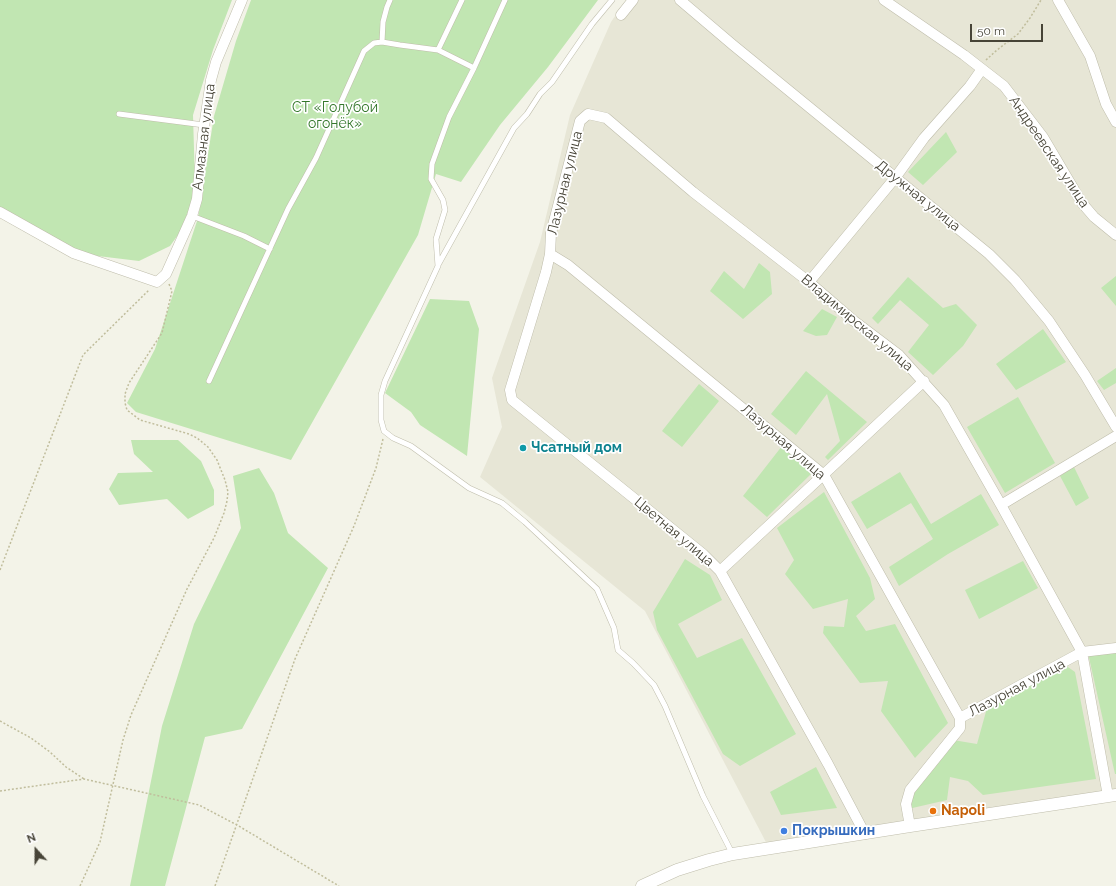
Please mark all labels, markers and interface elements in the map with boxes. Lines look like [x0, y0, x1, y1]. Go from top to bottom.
scale bar [972, 16, 1045, 42]
text: 50 m [977, 24, 1005, 38]
street label: Алмазная улица [189, 83, 219, 191]
street label: Андреевская улица [1005, 93, 1093, 211]
park label: СТ «Голубой огонёк» [292, 100, 378, 132]
street label: Лазурная улица [544, 129, 586, 237]
street label: Дружная улица [872, 157, 964, 235]
street label: Владимирская улица [798, 271, 916, 375]
street label: Лазурная улица [737, 401, 829, 483]
place label: Чсатный дом [531, 440, 622, 456]
marker: Чсатный дом [518, 443, 528, 453]
street label: Цветная улица [631, 494, 717, 570]
street label: Лазурная улица [966, 656, 1068, 720]
place label: Napoli [941, 803, 985, 819]
marker: Napoli [928, 806, 938, 816]
place label: Покрышкин [792, 823, 875, 839]
marker: Покрышкин [779, 826, 789, 836]
north arrow [16, 830, 56, 870]
text: N [25, 831, 38, 846]

